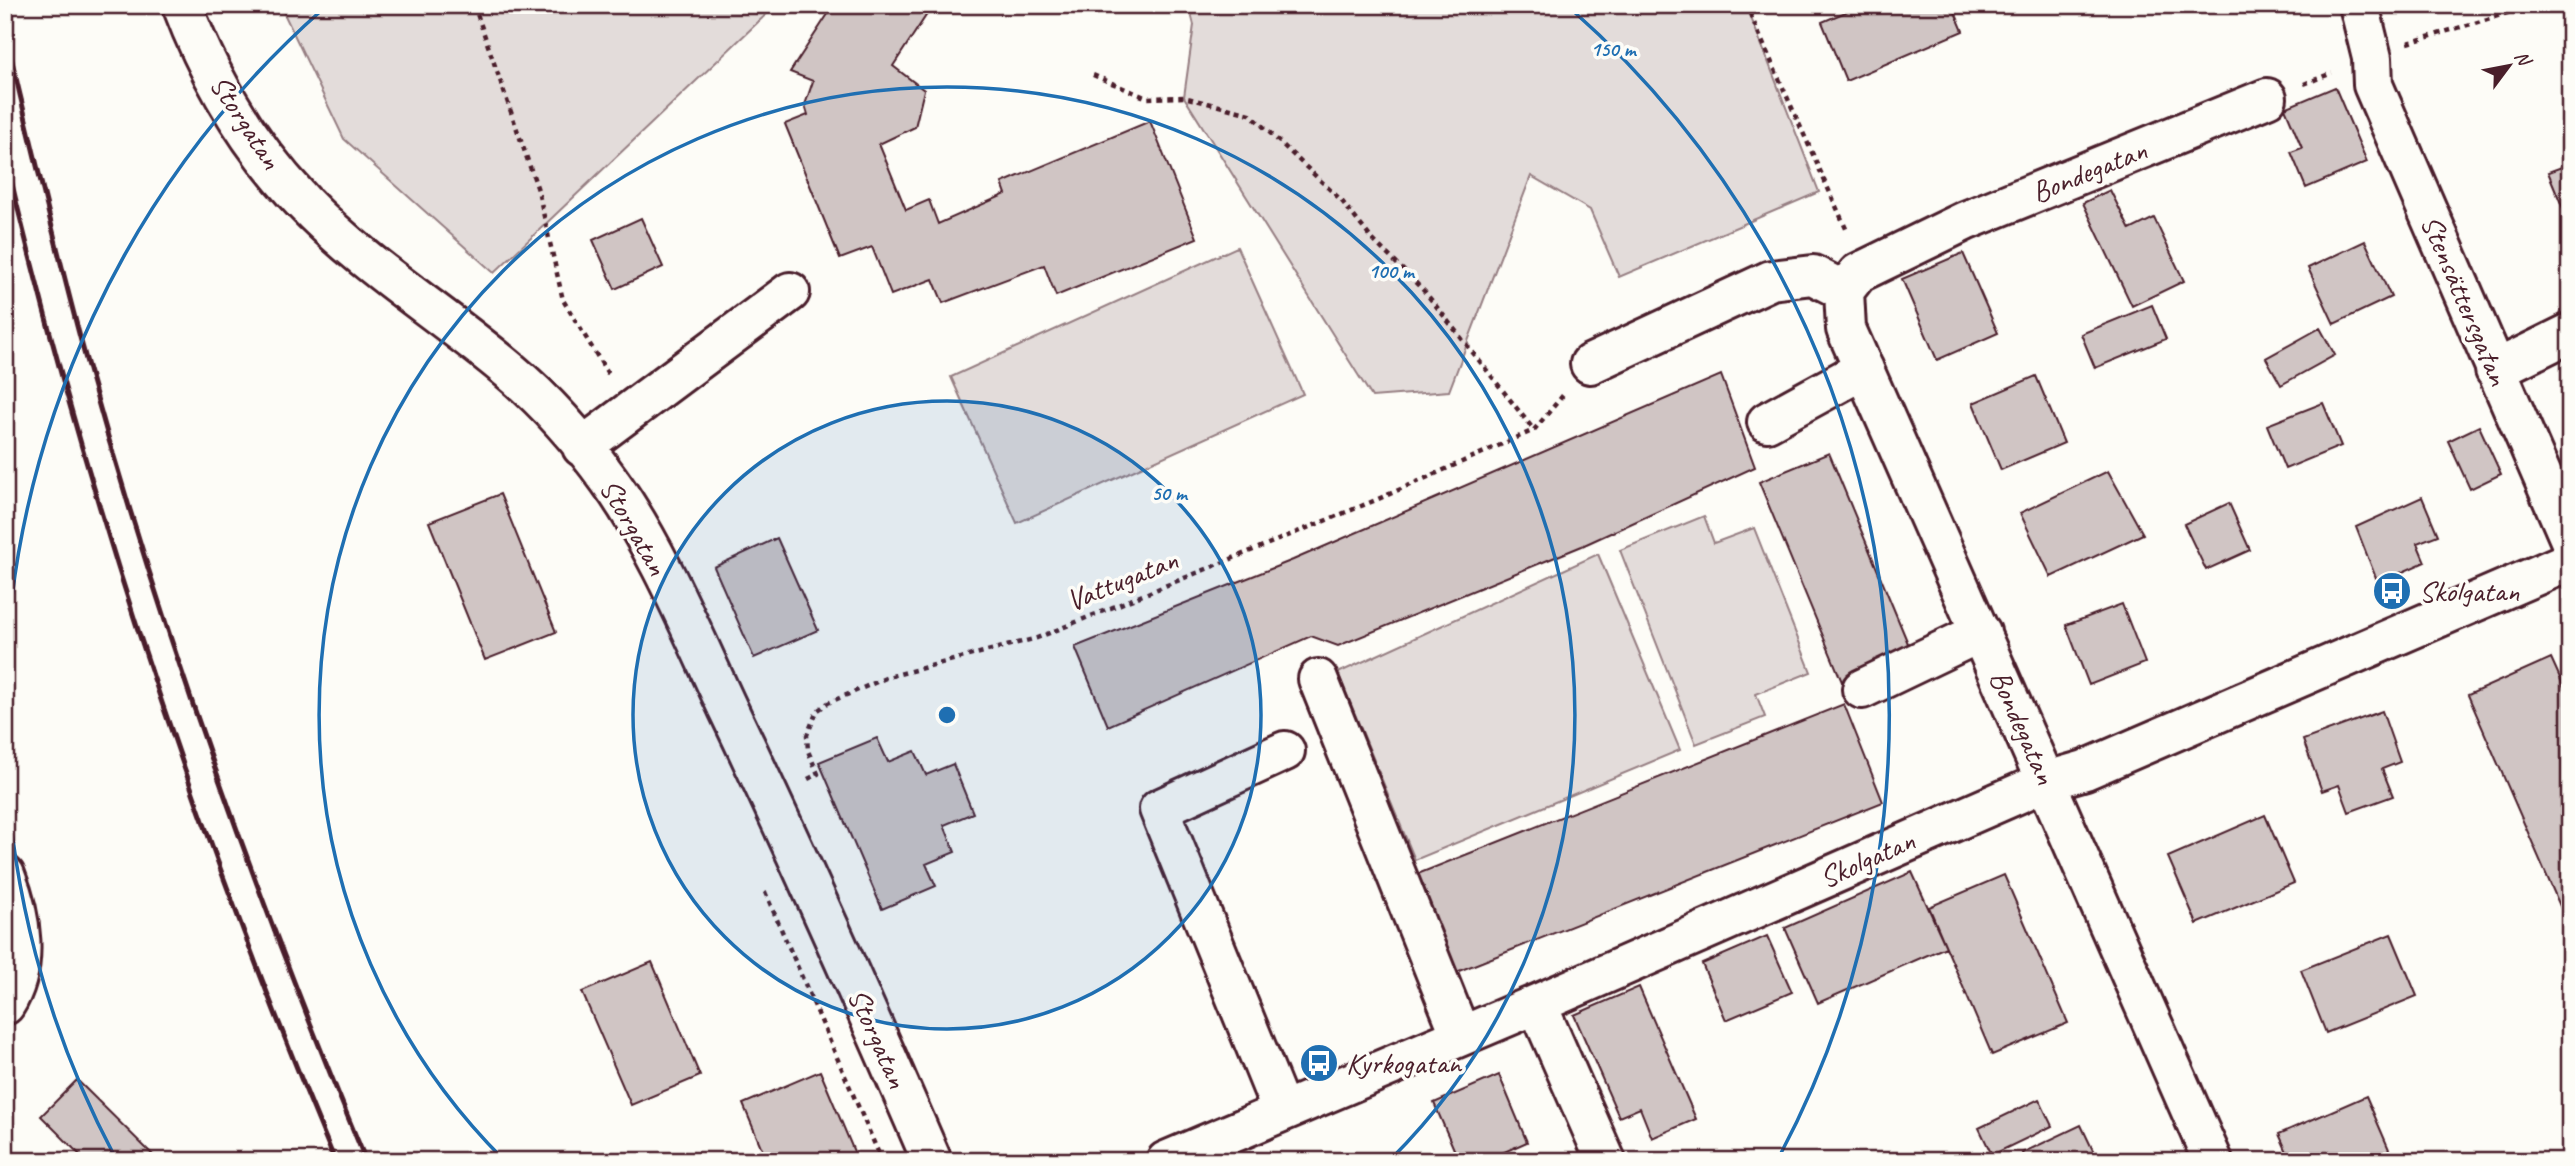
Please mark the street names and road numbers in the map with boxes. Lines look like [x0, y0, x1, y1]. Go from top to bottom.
street label: Storgatan [201, 68, 291, 177]
street label: Bondegatan [2026, 131, 2153, 211]
street label: Stensättersgatan [2412, 209, 2518, 392]
street label: Storgatan [591, 472, 677, 582]
street label: Vattugatan [1061, 540, 1184, 619]
street label: Bondegatan [1981, 664, 2065, 790]
street label: Skolgatan [1814, 821, 1921, 897]
street label: Storgatan [839, 982, 917, 1094]

